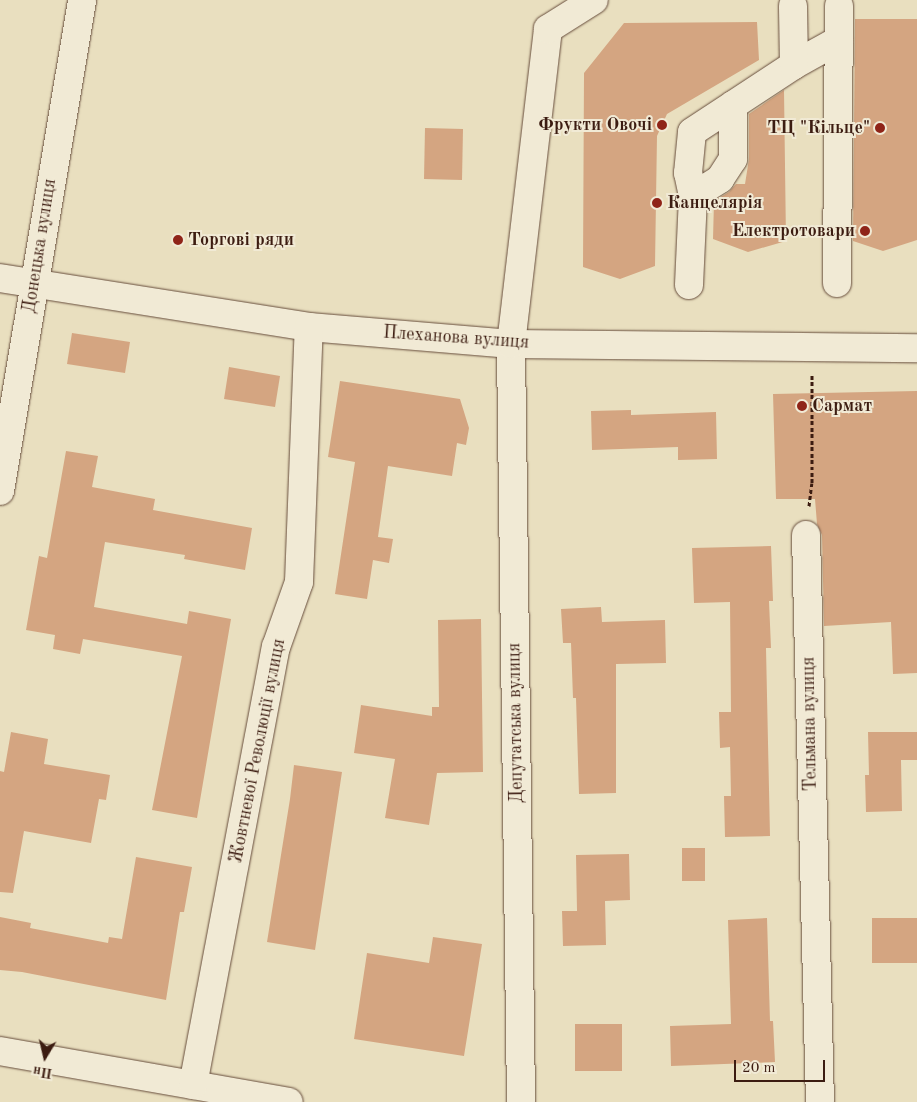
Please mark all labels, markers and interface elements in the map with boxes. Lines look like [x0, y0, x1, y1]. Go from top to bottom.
place label: Фрукти Овочі [538, 114, 652, 136]
place label: ТЦ "Кільце" [767, 117, 870, 139]
marker: Фрукти Овочі [656, 119, 668, 131]
marker: ТЦ "Кільце" [874, 122, 886, 134]
street label: Донецька вулиця [19, 177, 61, 315]
place label: Канцелярія [667, 192, 762, 214]
marker: Канцелярія [651, 197, 663, 209]
place label: Електротовари [732, 220, 855, 242]
marker: Електротовари [859, 225, 871, 237]
place label: Торгові ряди [188, 229, 294, 251]
marker: Торгові ряди [172, 234, 184, 246]
street label: Плеханова вулиця [382, 322, 530, 354]
place label: Сармат [812, 395, 872, 417]
marker: Сармат [796, 400, 808, 412]
street label: Жовтневої Революції вулиця [226, 637, 290, 865]
street label: Депутатська вулиця [504, 643, 528, 803]
street label: Тельмана вулиця [798, 657, 822, 791]
north arrow [20, 1032, 70, 1082]
scale bar [737, 1050, 828, 1082]
text: 20 m [742, 1061, 776, 1076]
text: Пн [32, 1063, 53, 1080]

